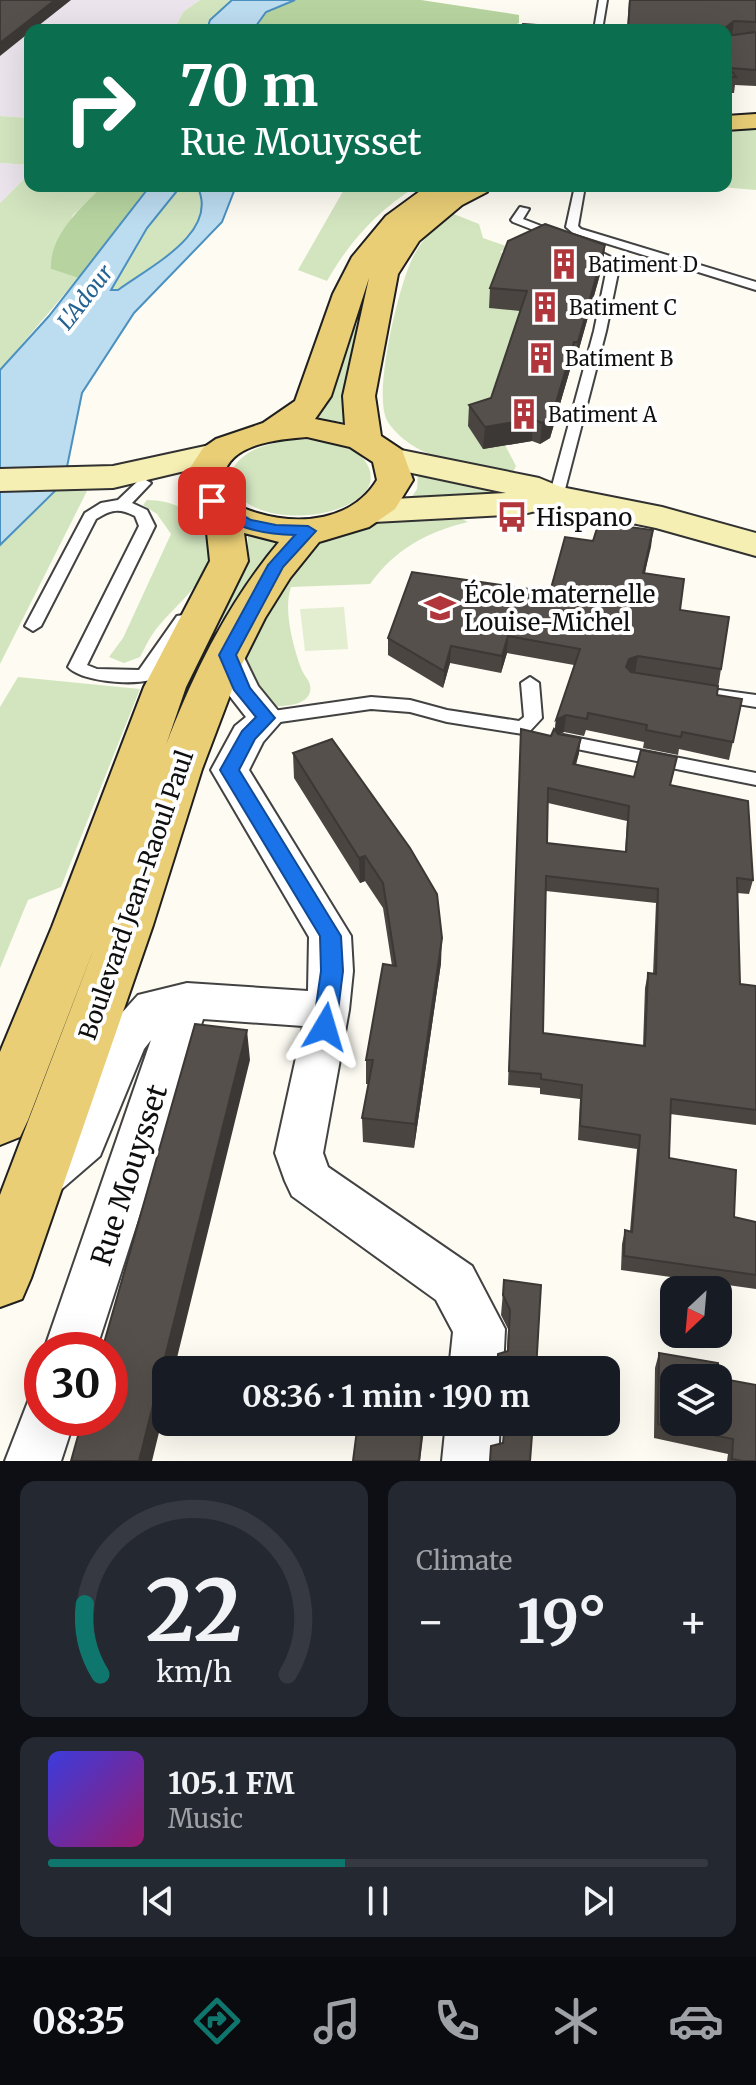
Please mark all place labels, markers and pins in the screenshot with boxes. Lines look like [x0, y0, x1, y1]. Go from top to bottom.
building icon: Batiment D [547, 247, 581, 281]
place label: Batiment D [588, 252, 698, 277]
building icon: Batiment C [528, 290, 562, 324]
place label: Batiment C [569, 295, 677, 320]
building icon: Batiment B [524, 341, 558, 375]
place label: Batiment B [565, 346, 673, 371]
building icon: Batiment A [507, 397, 541, 431]
place label: Batiment A [548, 402, 658, 427]
pin [178, 467, 246, 535]
bus stop icon: Hispano [495, 500, 529, 534]
place label: Hispano [536, 502, 632, 533]
place label: École maternelle Louise-Michel [464, 578, 655, 638]
school or university icon: École maternelle Louise-Michel [423, 591, 457, 625]

